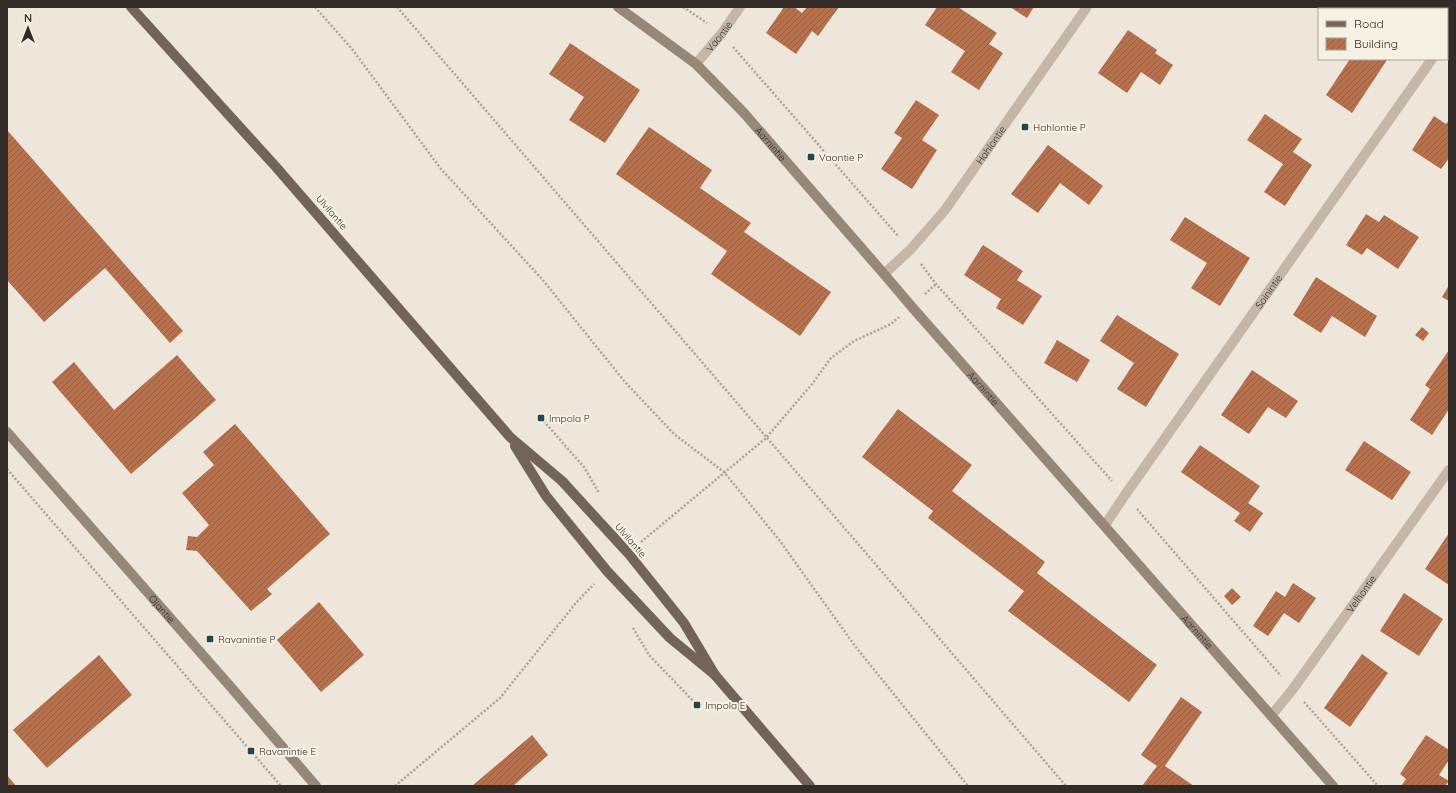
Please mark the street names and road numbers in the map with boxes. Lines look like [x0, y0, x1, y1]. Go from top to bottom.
street label: Vaontie [703, 18, 736, 55]
street label: Hahlontie [973, 123, 1009, 167]
street label: Aarnintie [752, 124, 789, 164]
street label: Ulvilantie [313, 192, 351, 233]
street label: Soinintie [1252, 272, 1285, 311]
street label: Aarnintie [964, 369, 1002, 409]
street label: Ulvilantie [612, 520, 650, 561]
street label: Velhontie [1344, 572, 1379, 615]
street label: Ojantie [146, 592, 178, 626]
street label: Aarnintie [1178, 612, 1216, 652]

